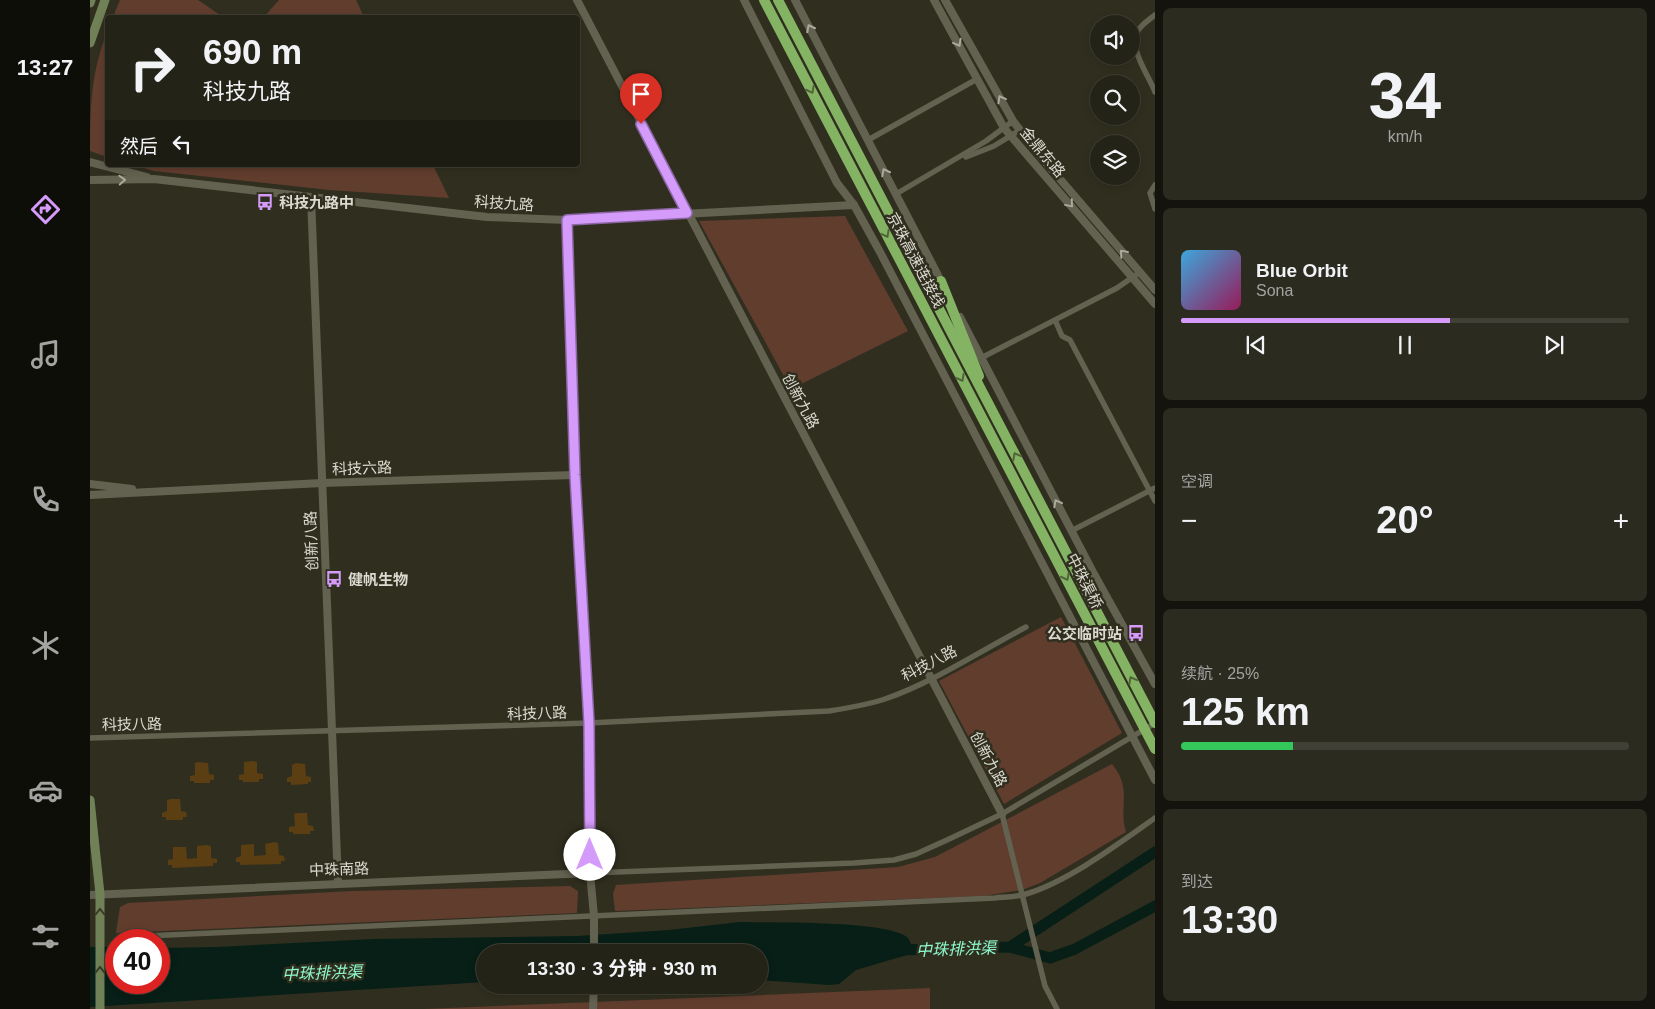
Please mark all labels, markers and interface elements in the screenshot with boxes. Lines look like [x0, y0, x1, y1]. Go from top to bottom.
map controls [1090, 15, 1140, 185]
button: sound [1090, 15, 1140, 65]
one-way arrow [806, 25, 816, 34]
text: 690 m [203, 32, 302, 71]
icon: right [120, 35, 185, 100]
one-way arrow [951, 37, 961, 46]
text: 13:27 [17, 55, 73, 80]
text: 34 [1369, 59, 1441, 132]
pin [620, 73, 662, 124]
button: search [1090, 75, 1140, 125]
text: 科技九路 [203, 79, 291, 104]
icon: arrive [627, 80, 655, 108]
one-way arrow [805, 85, 815, 94]
one-way arrow [997, 95, 1007, 104]
street label: 金鼎东路 [1017, 124, 1069, 180]
text: km/h [1388, 128, 1422, 145]
icon: left [168, 130, 196, 158]
button: layers [1090, 135, 1140, 185]
text: 然后 [120, 136, 158, 157]
one-way arrow [881, 169, 891, 178]
one-way arrow [118, 175, 126, 186]
icon: directions [28, 192, 63, 227]
bus stop icon: 科技九路中 [255, 192, 275, 212]
street label: 科技九路 [473, 192, 535, 214]
place label: 科技九路中 [279, 194, 354, 211]
one-way arrow [1064, 199, 1073, 208]
street label: 京珠高速连接线 [884, 210, 948, 310]
one-way arrow [879, 229, 889, 238]
one-way arrow [1121, 250, 1129, 259]
text: Blue Orbit [1256, 260, 1348, 281]
text: Sona [1256, 282, 1293, 299]
icon: previous [1242, 331, 1270, 359]
icon: pause [1391, 331, 1419, 359]
icon: next [1540, 331, 1568, 359]
icon: music [28, 337, 63, 372]
street label: 创新九路 [779, 371, 823, 431]
one-way arrow [955, 373, 965, 382]
one-way arrow [1012, 453, 1022, 462]
street label: 科技六路 [332, 458, 392, 478]
text: 空调 [1181, 473, 1213, 490]
icon: phone [28, 482, 63, 517]
one-way arrow [1053, 499, 1063, 508]
text: 20° [1376, 499, 1434, 541]
text: − [1181, 505, 1197, 536]
text: + [1613, 505, 1629, 536]
street label: 创新八路 [301, 511, 321, 571]
street label: 中珠渠桥 [1064, 550, 1106, 612]
bus stop icon: 健帆生物 [324, 569, 344, 589]
place label: 健帆生物 [348, 571, 408, 588]
one-way arrow [1060, 572, 1070, 581]
bus stop icon: 公交临时站 [1126, 623, 1146, 643]
place label: 公交临时站 [1047, 625, 1122, 642]
icon: climate [28, 628, 63, 663]
street label: 科技八路 [898, 642, 960, 684]
text: 续航 · 25% [1181, 665, 1259, 682]
one-way arrow [1129, 676, 1139, 685]
text: 125 km [1181, 691, 1310, 733]
street label: 科技八路 [507, 703, 567, 723]
street label: 科技八路 [102, 715, 162, 733]
street label: 创新九路 [967, 729, 1011, 789]
icon: car [28, 773, 63, 808]
position arrow [563, 828, 615, 880]
street label: 中珠南路 [309, 859, 369, 879]
text: 到达 [1181, 873, 1213, 890]
text: 13:30 [1181, 899, 1278, 941]
one-way arrow [95, 908, 105, 916]
icon: filters [28, 919, 63, 954]
speed limit sign: 40 [105, 929, 170, 994]
water label: 中珠排洪渠 [916, 939, 998, 959]
text: 13:30 · 3 分钟 · 930 m [527, 958, 717, 979]
water label: 中珠排洪渠 [282, 963, 364, 983]
one-way arrow [95, 965, 105, 973]

